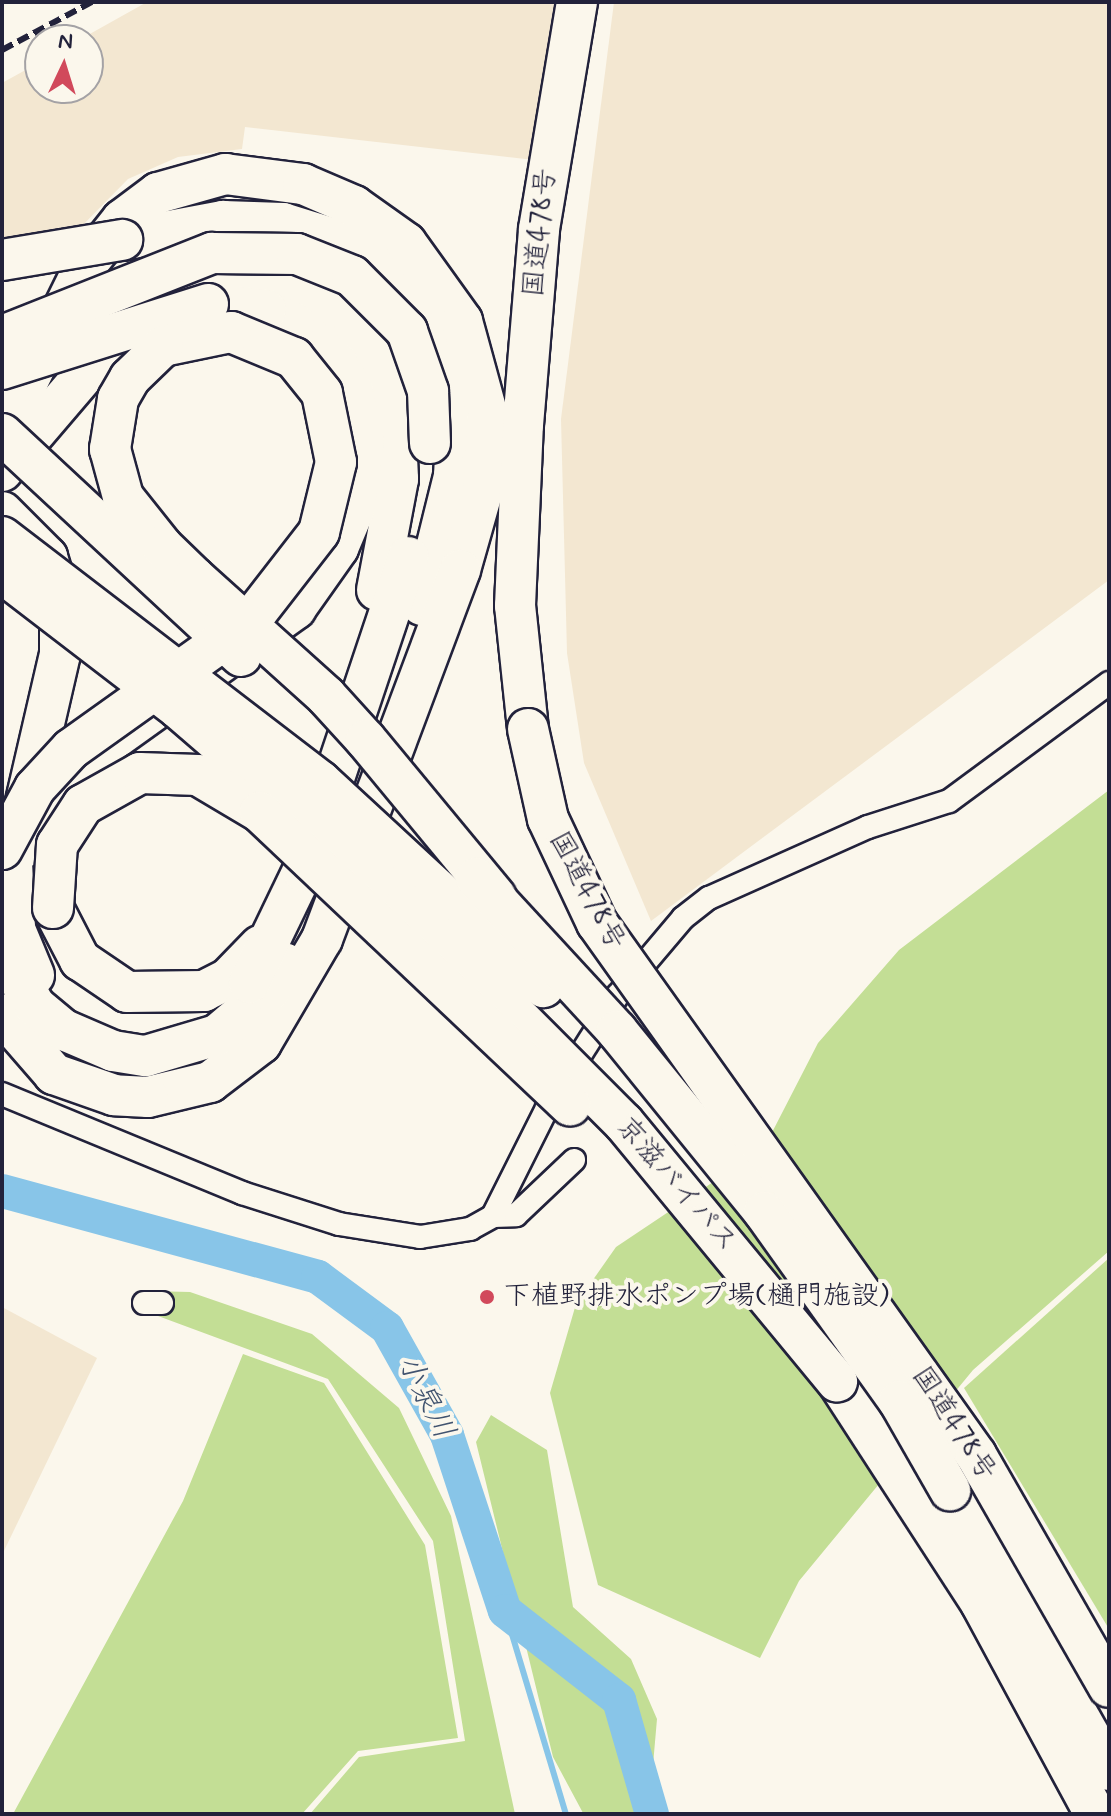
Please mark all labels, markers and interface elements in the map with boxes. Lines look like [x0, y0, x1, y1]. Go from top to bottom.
north arrow [24, 24, 104, 104]
text: N [57, 28, 74, 57]
street label: 国道478号 [518, 167, 564, 299]
street label: 国道478号 [541, 826, 631, 956]
street label: 京滋バイパス [608, 1111, 744, 1259]
place label: 下植野排水ポンプ場(樋門施設) [503, 1280, 889, 1314]
marker: 下植野排水ポンプ場(樋門施設) [478, 1288, 496, 1306]
water label: 小泉川 [389, 1349, 461, 1445]
street label: 国道478号 [904, 1361, 1002, 1487]

